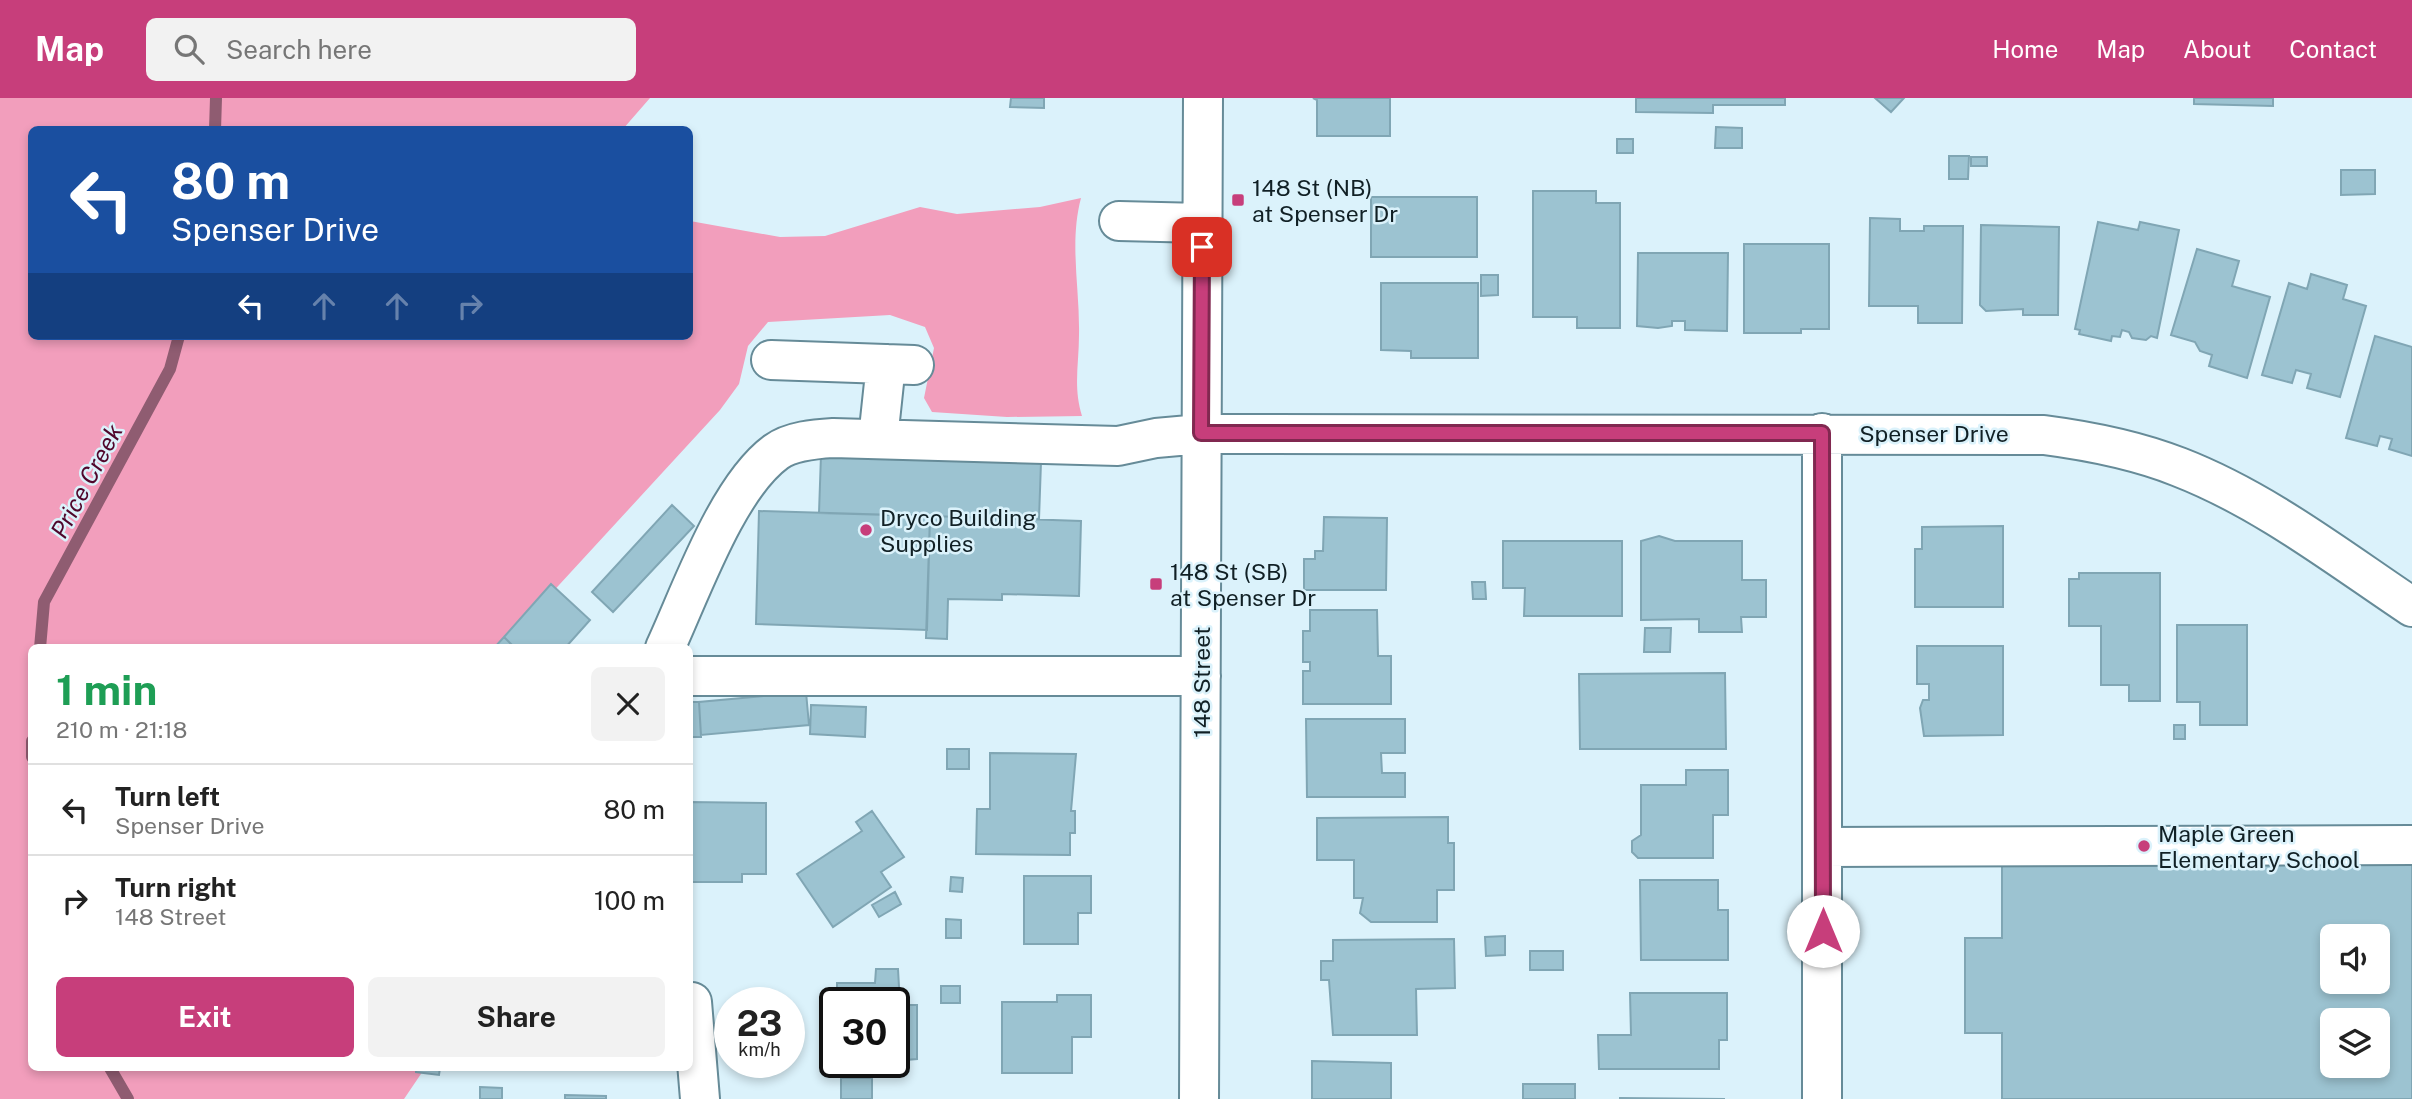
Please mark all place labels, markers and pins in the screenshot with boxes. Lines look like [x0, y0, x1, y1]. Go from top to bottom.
place label: 148 St (NB) at Spenser Dr [1252, 174, 1398, 227]
marker: 148 St (NB) at Spenser Dr [1230, 192, 1246, 208]
pin [1172, 217, 1232, 277]
place label: Dryco Building Supplies [880, 504, 1037, 557]
marker: Dryco Building Supplies [858, 522, 874, 538]
place label: 148 St (SB) at Spenser Dr [1170, 558, 1316, 611]
marker: 148 St (SB) at Spenser Dr [1148, 576, 1164, 592]
place label: Maple Green Elementary School [2158, 820, 2360, 873]
marker: Maple Green Elementary School [2136, 838, 2152, 854]

